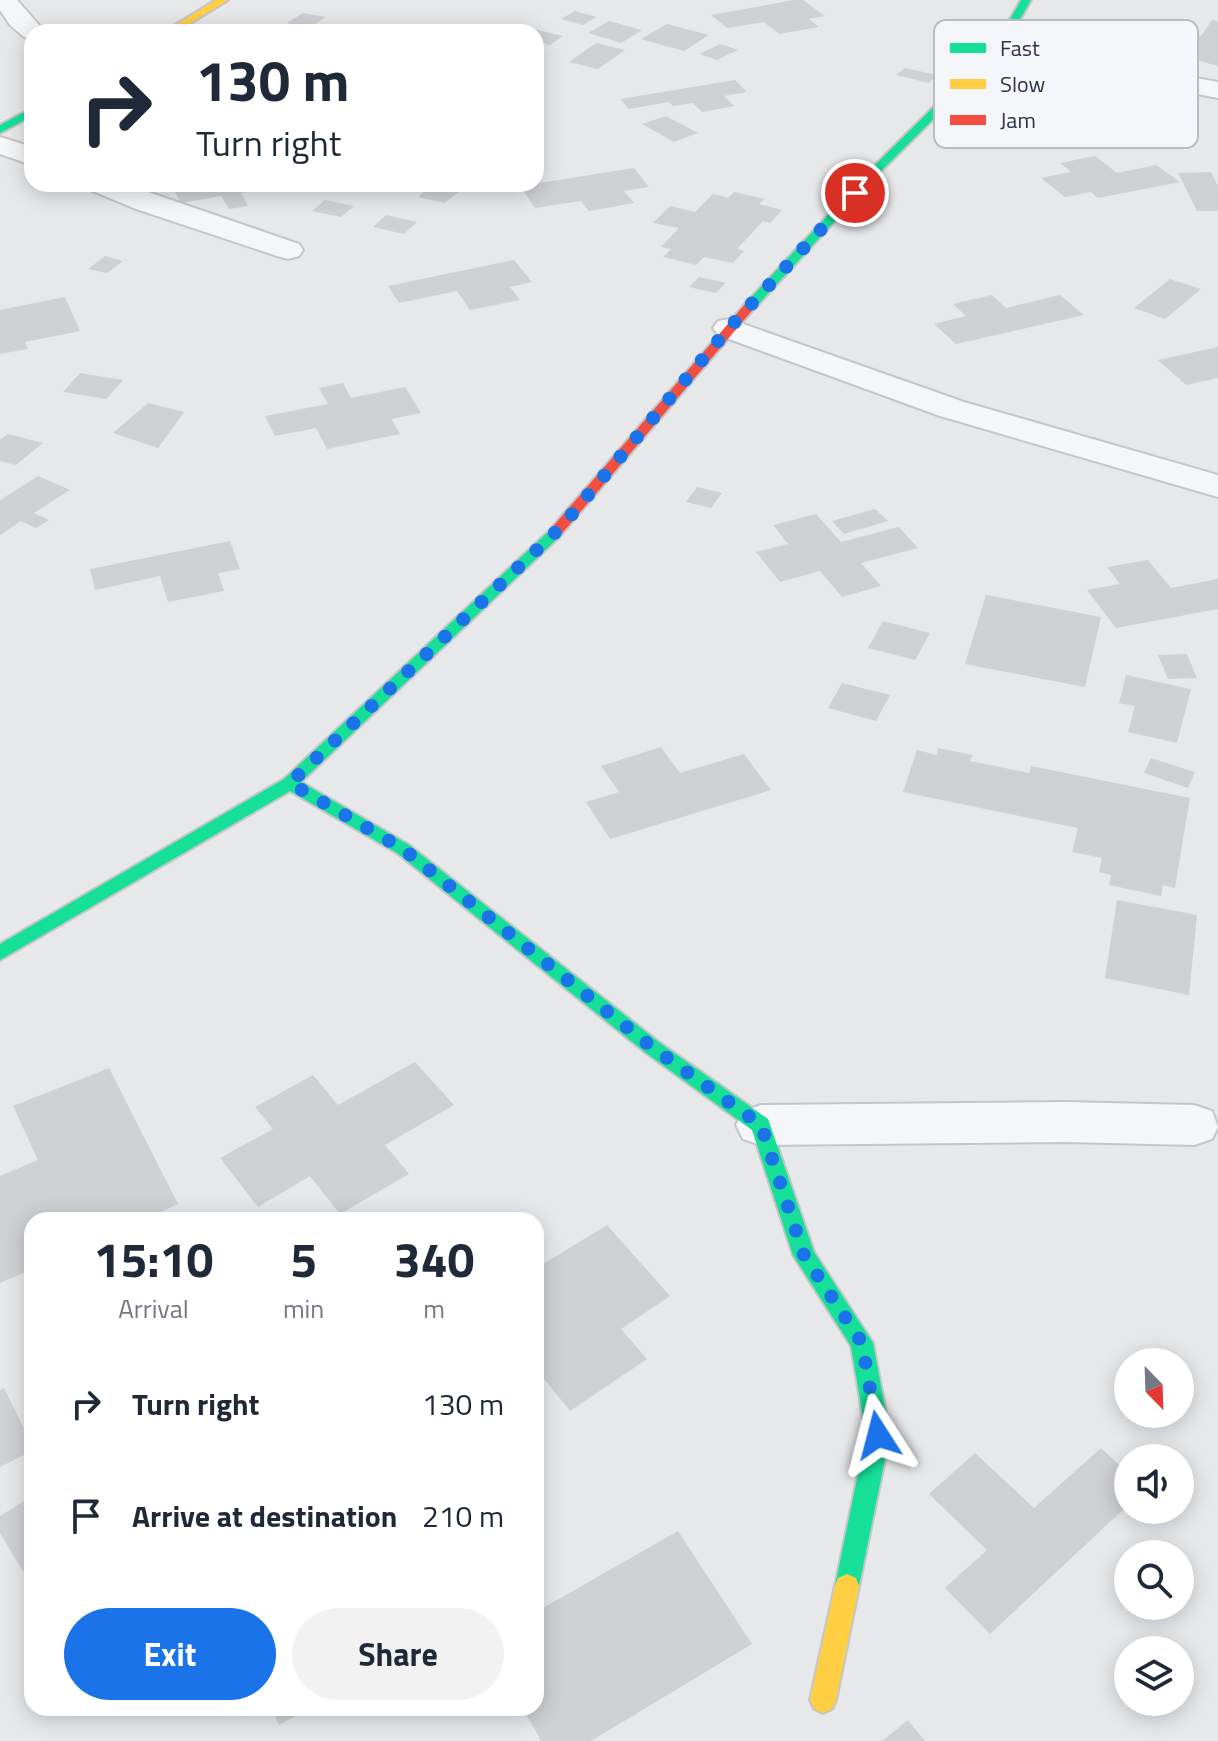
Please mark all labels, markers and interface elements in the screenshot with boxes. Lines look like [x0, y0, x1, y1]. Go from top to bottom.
legend [934, 20, 1198, 148]
text: Fast [1000, 31, 1040, 65]
text: 130 m [196, 38, 349, 123]
icon: right [64, 56, 168, 160]
text: Slow [1000, 67, 1046, 101]
text: Jam [1000, 103, 1036, 137]
text: Turn right [196, 115, 341, 170]
pin [821, 159, 889, 227]
icon: arrive [833, 171, 877, 215]
text: 15:10 [94, 1223, 213, 1296]
text: 5 [290, 1223, 317, 1296]
text: 340 [394, 1223, 474, 1296]
text: Arrival [118, 1289, 189, 1328]
text: min [283, 1289, 324, 1328]
text: m [423, 1289, 445, 1328]
north arrow [1114, 1348, 1194, 1428]
map controls [1114, 1348, 1194, 1716]
text: Turn right [132, 1381, 260, 1427]
text: 130 m [422, 1381, 504, 1427]
icon: right [64, 1382, 108, 1426]
position arrow [836, 1393, 920, 1477]
button: sound [1114, 1444, 1194, 1524]
text: Arrive at destination [132, 1493, 397, 1539]
text: 210 m [422, 1493, 504, 1539]
icon: arrive [64, 1494, 108, 1538]
button: search [1114, 1540, 1194, 1620]
button: Exit [64, 1608, 276, 1700]
button: Share [292, 1608, 504, 1700]
button: layers [1114, 1636, 1194, 1716]

